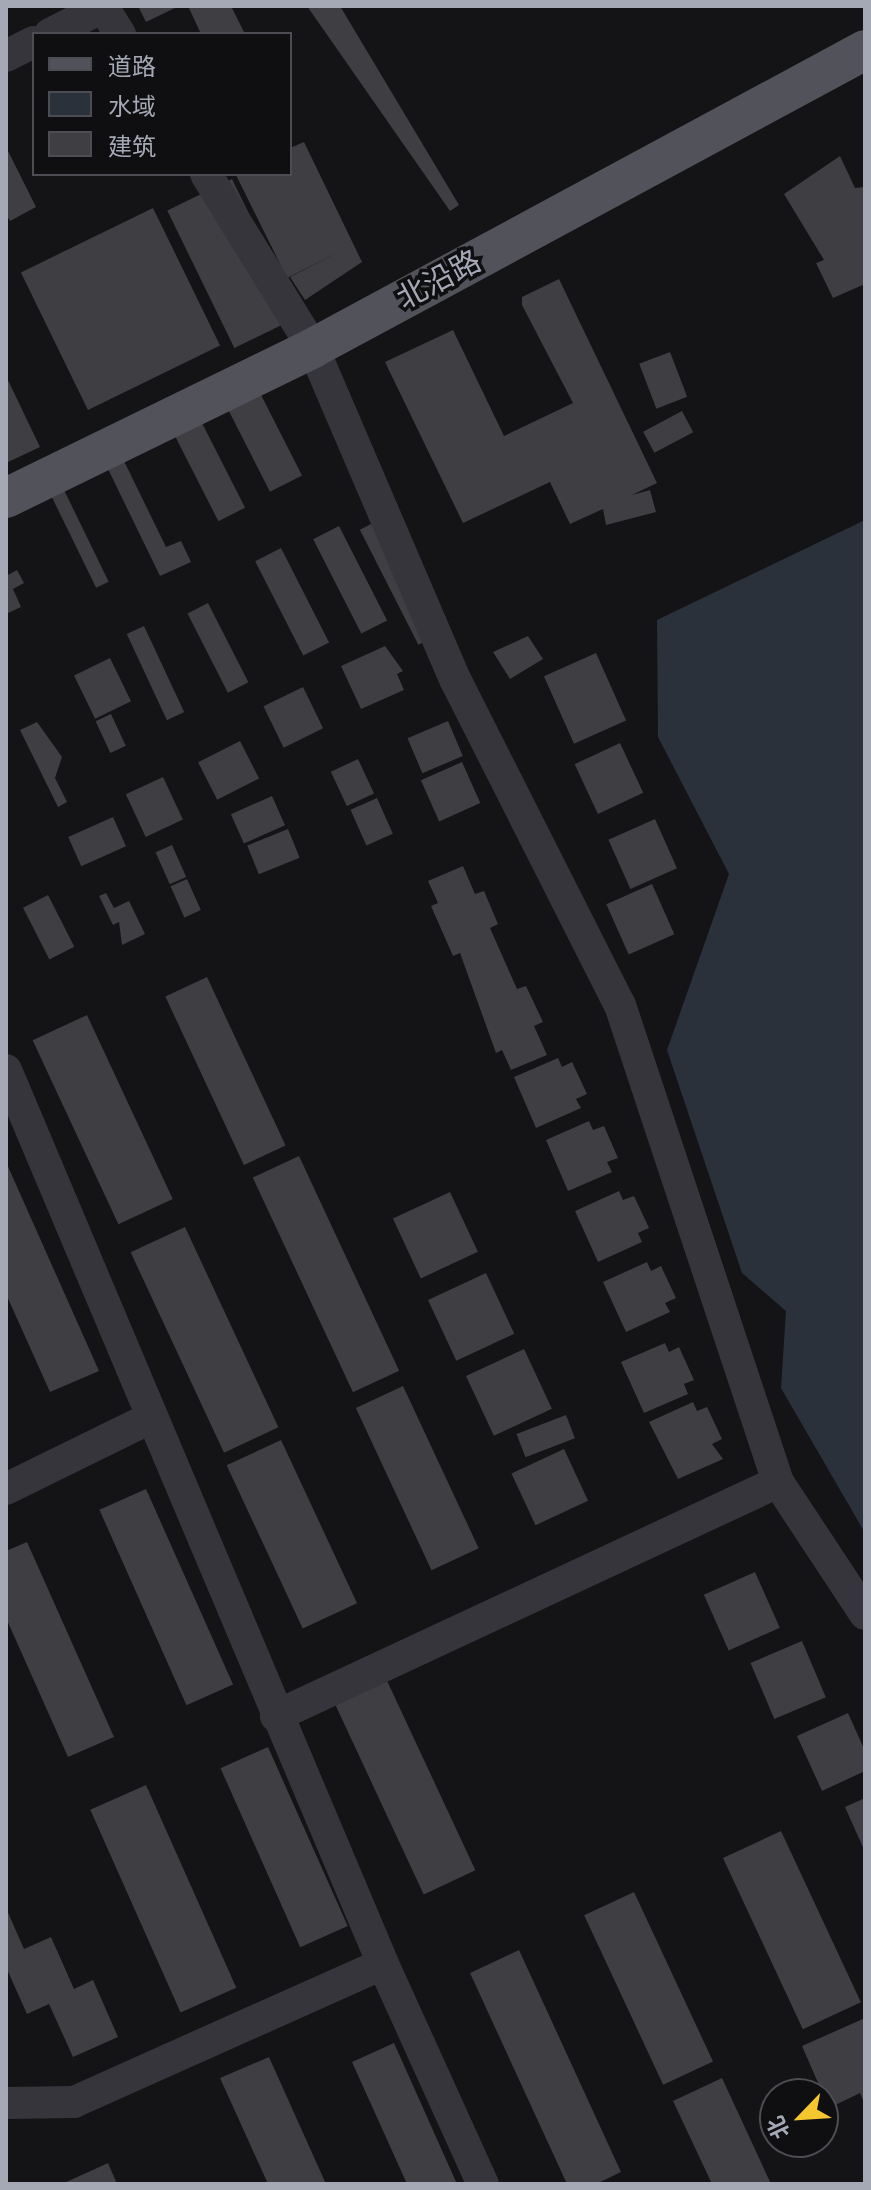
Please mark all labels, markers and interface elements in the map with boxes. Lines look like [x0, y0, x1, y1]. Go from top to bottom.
legend [32, 32, 292, 176]
text: 道路 [108, 52, 156, 81]
text: 水域 [108, 92, 156, 121]
text: 建筑 [108, 132, 156, 161]
street label: 北沿路 [391, 243, 487, 317]
north arrow [759, 2078, 839, 2158]
text: 北 [762, 2112, 795, 2143]

